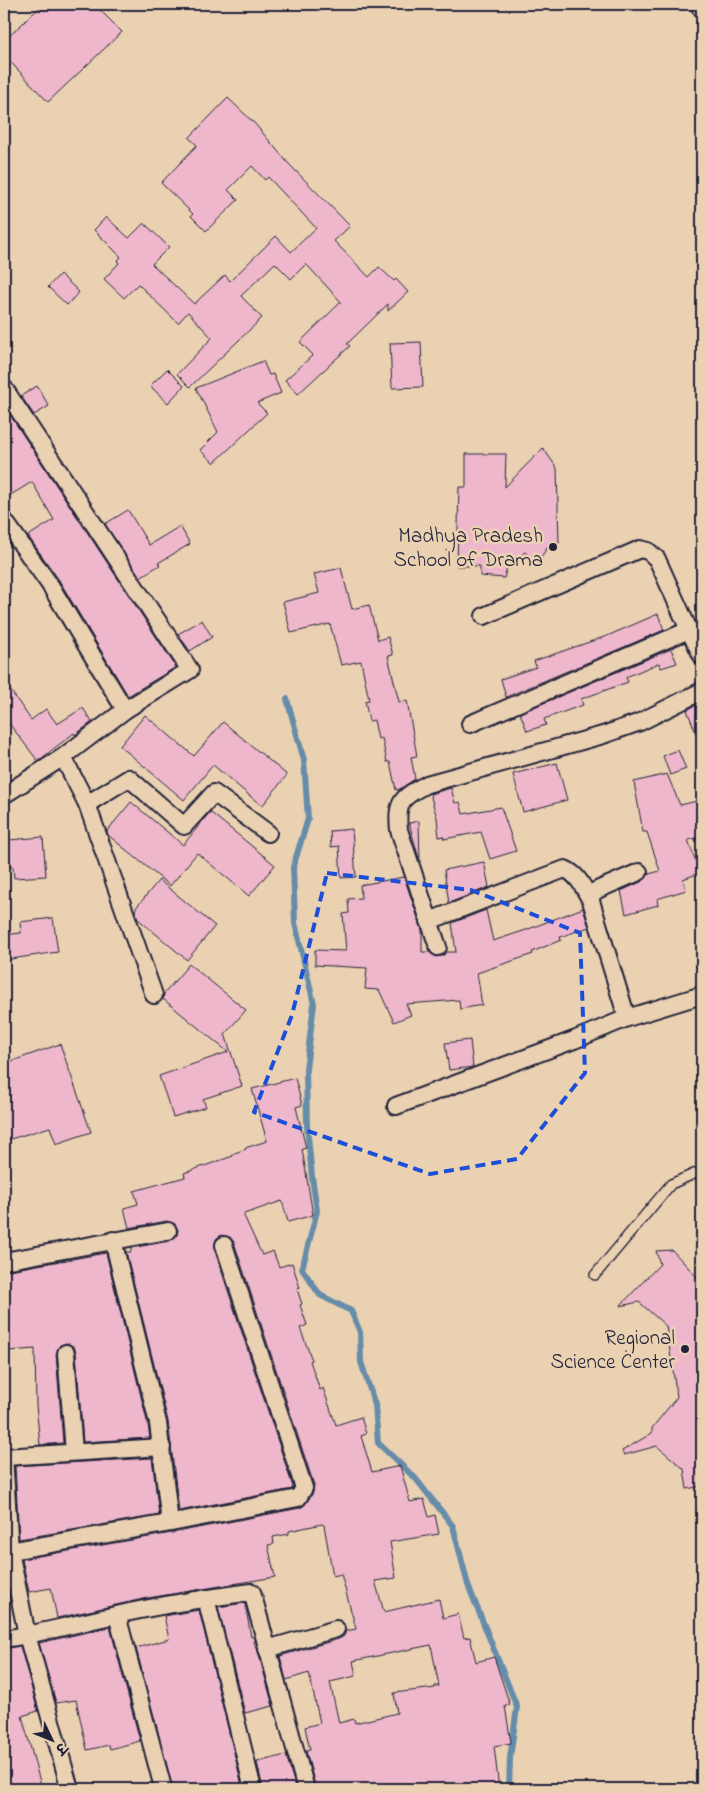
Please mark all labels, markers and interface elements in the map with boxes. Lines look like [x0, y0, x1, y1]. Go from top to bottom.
place label: Madhya Pradesh School of Drama [393, 522, 543, 576]
marker: Madhya Pradesh School of Drama [547, 541, 559, 553]
place label: Regional Science Center [550, 1324, 675, 1378]
marker: Regional Science Center [679, 1343, 691, 1355]
north arrow [28, 1716, 78, 1766]
text: उ [48, 1736, 73, 1760]

